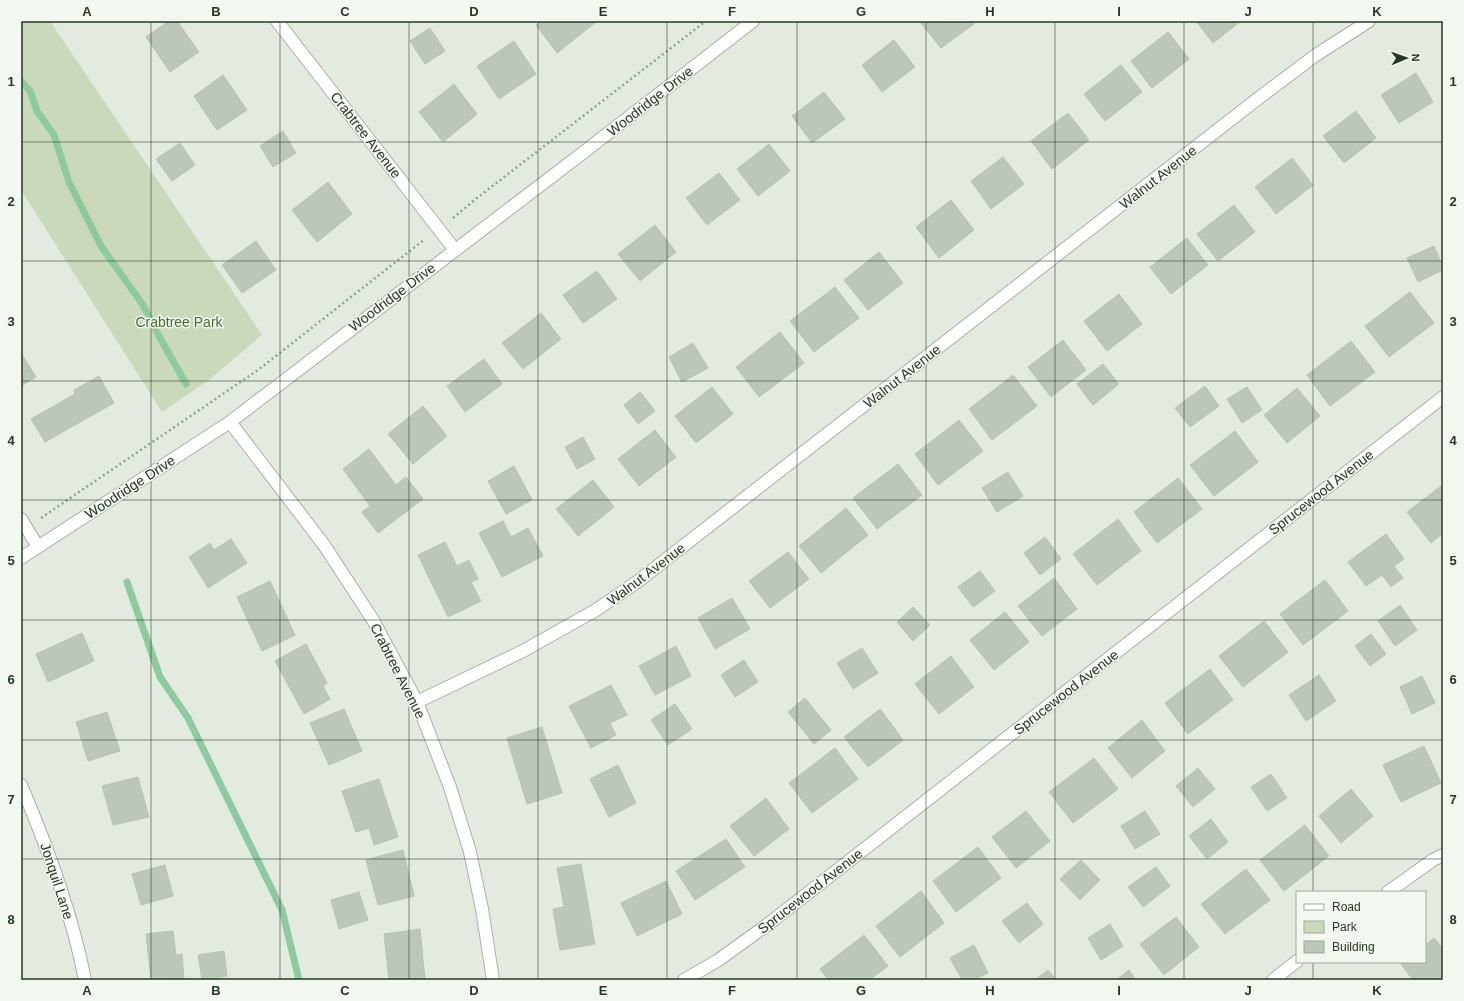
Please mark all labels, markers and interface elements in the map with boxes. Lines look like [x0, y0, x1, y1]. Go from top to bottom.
text: A [82, 4, 92, 19]
text: B [211, 4, 221, 19]
text: C [340, 4, 350, 19]
text: D [469, 4, 479, 19]
text: E [599, 4, 608, 19]
text: F [728, 4, 736, 19]
text: G [856, 4, 866, 19]
text: H [985, 4, 995, 19]
text: I [1117, 4, 1121, 19]
text: J [1244, 4, 1252, 19]
text: K [1372, 4, 1382, 19]
north arrow [1386, 38, 1426, 78]
text: N [1410, 53, 1422, 62]
street label: Woodridge Drive [604, 63, 696, 139]
text: 1 [7, 74, 15, 89]
text: 1 [1449, 74, 1457, 89]
street label: Crabtree Avenue [327, 89, 405, 181]
street label: Walnut Avenue [1116, 142, 1200, 212]
text: 2 [7, 194, 15, 209]
text: 2 [1449, 194, 1457, 209]
street label: Woodridge Drive [346, 259, 439, 335]
text: 3 [7, 314, 15, 329]
park label: Crabtree Park [135, 314, 224, 330]
text: 3 [1449, 314, 1457, 329]
street label: Walnut Avenue [860, 341, 944, 411]
text: 4 [7, 433, 15, 448]
text: 4 [1449, 433, 1457, 448]
street label: Sprucewood Avenue [1266, 446, 1377, 538]
street label: Woodridge Drive [82, 452, 178, 522]
street label: Walnut Avenue [604, 539, 688, 608]
text: 5 [7, 553, 15, 568]
text: 5 [1449, 553, 1457, 568]
street label: Crabtree Avenue [367, 621, 429, 722]
street label: Sprucewood Avenue [1011, 646, 1122, 738]
text: 6 [7, 672, 15, 687]
text: 6 [1449, 672, 1457, 687]
text: 7 [7, 792, 15, 807]
text: 7 [1449, 792, 1457, 807]
street label: Jonquil Lane [37, 841, 77, 921]
street label: Sprucewood Avenue [755, 845, 866, 937]
legend [1296, 891, 1426, 963]
text: Road [1332, 900, 1361, 914]
text: 8 [7, 912, 15, 927]
text: 8 [1449, 912, 1457, 927]
text: Park [1332, 920, 1358, 934]
text: Building [1332, 940, 1375, 954]
text: A [82, 983, 92, 998]
text: B [211, 983, 221, 998]
text: C [340, 983, 350, 998]
text: D [469, 983, 479, 998]
text: E [599, 983, 608, 998]
text: F [728, 983, 736, 998]
text: G [856, 983, 866, 998]
text: H [985, 983, 995, 998]
text: I [1117, 983, 1121, 998]
text: J [1244, 983, 1252, 998]
text: K [1372, 983, 1382, 998]

